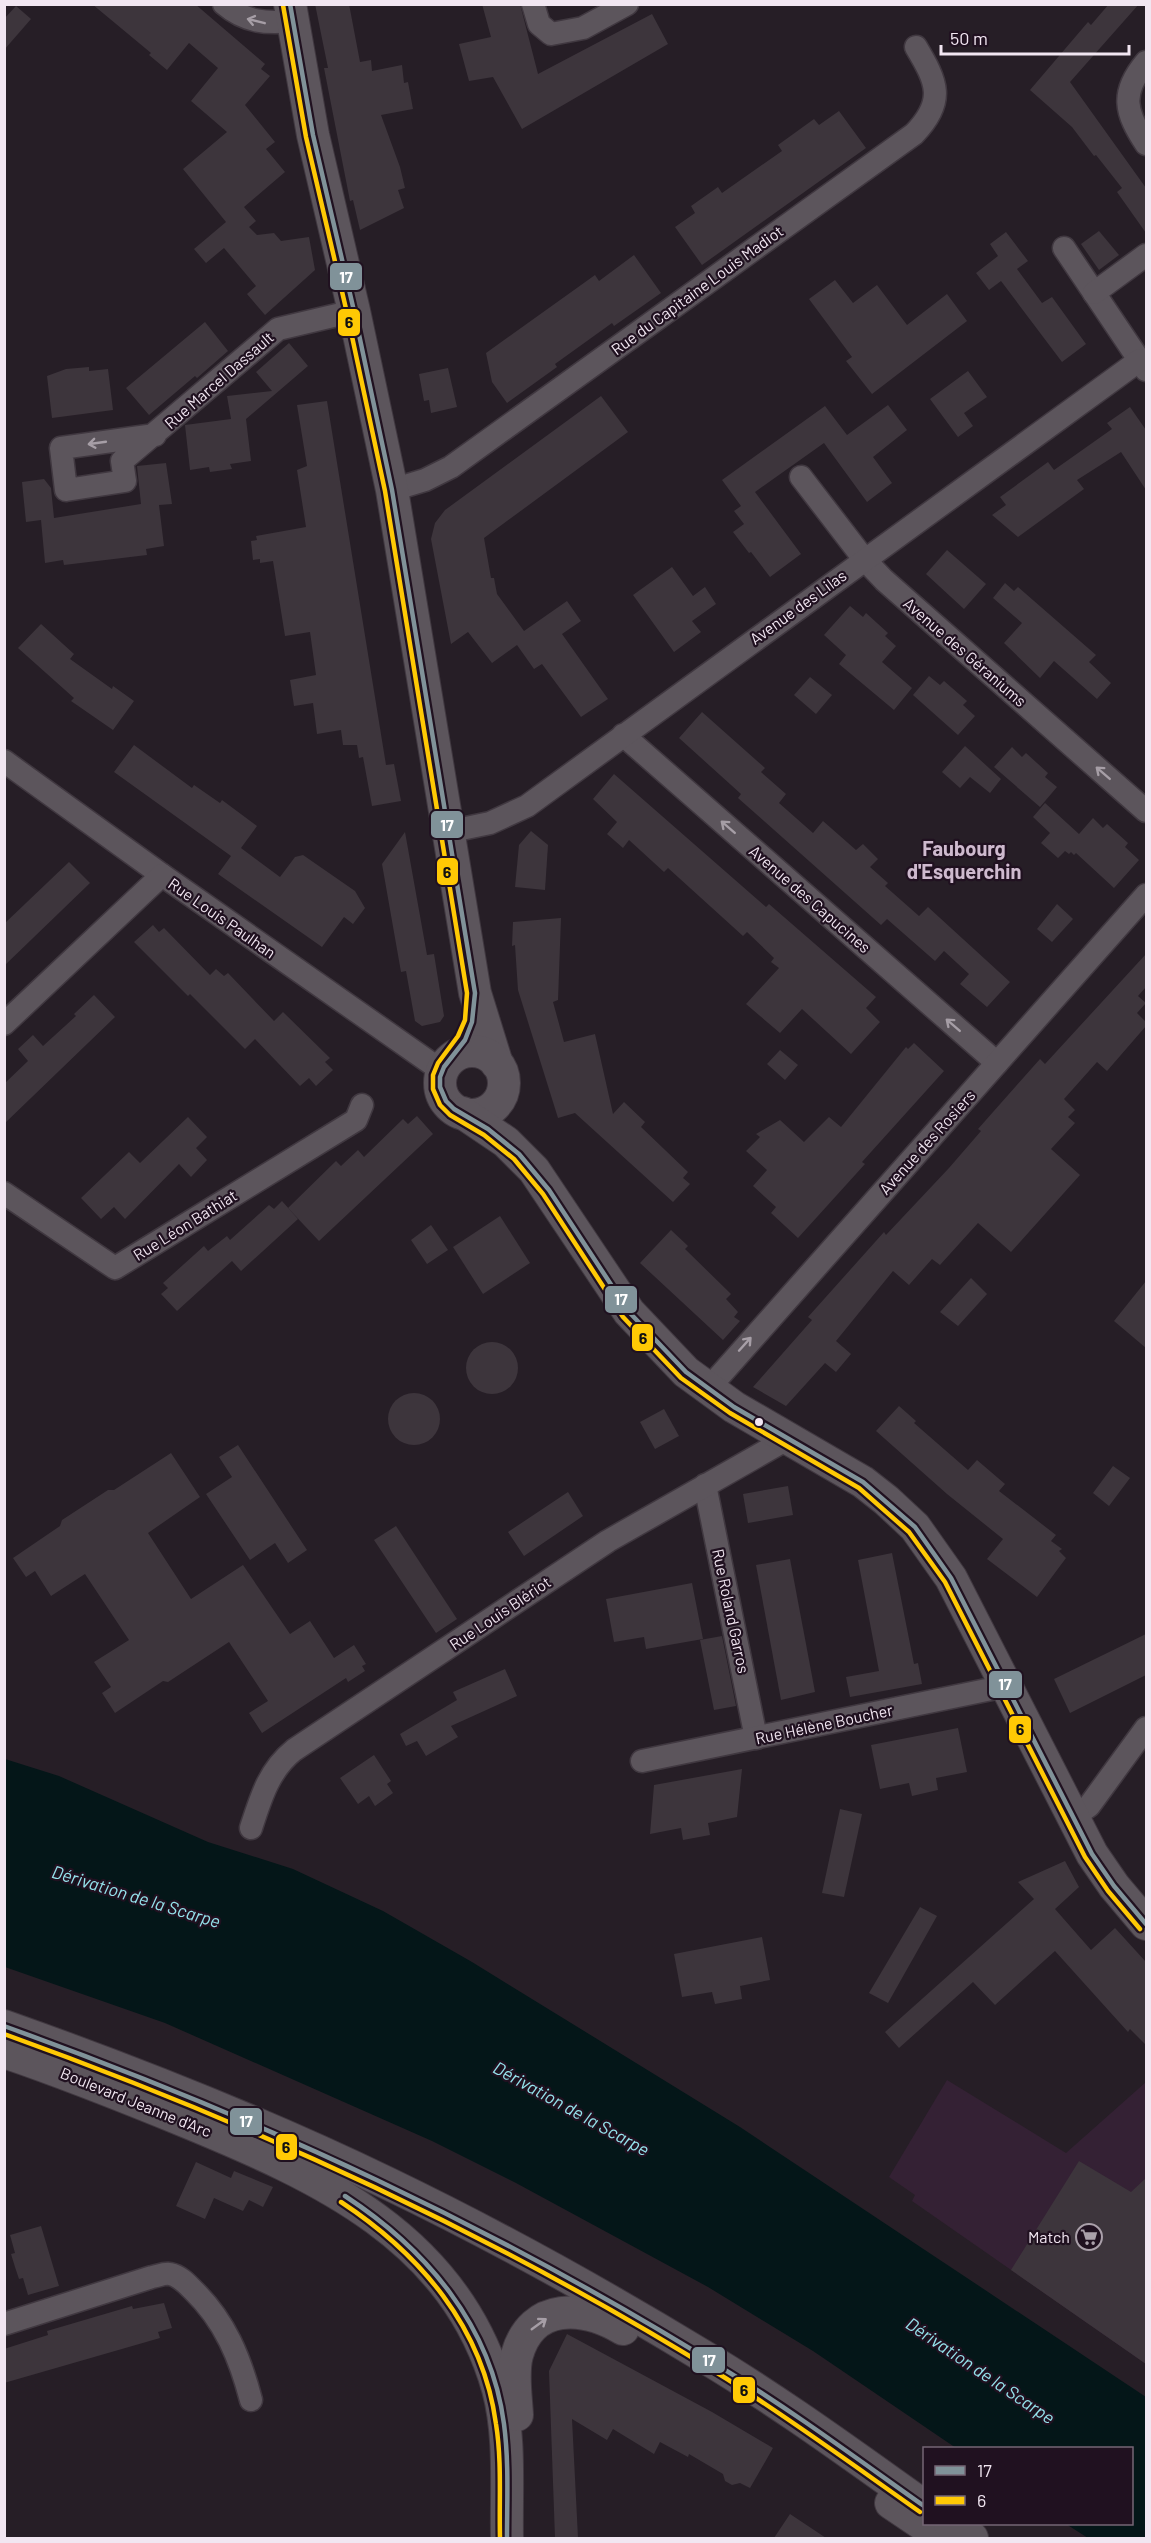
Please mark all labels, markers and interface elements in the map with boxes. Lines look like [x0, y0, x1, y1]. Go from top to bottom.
one-way arrow [247, 14, 266, 26]
scale bar [941, 18, 1128, 56]
text: 50 m [950, 27, 988, 49]
street label: Rue du Capitaine Louis Madiot [607, 221, 786, 358]
line badge: 17 [329, 262, 363, 291]
text: 17 [339, 267, 353, 286]
line badge: 6 [337, 308, 361, 337]
text: 6 [345, 312, 354, 331]
street label: Rue Marcel Dassault [160, 327, 277, 432]
one-way arrow [88, 438, 108, 449]
street label: Avenue des Lilas [746, 565, 850, 648]
street label: Avenue des Géraniums [900, 593, 1031, 710]
one-way arrow [1095, 766, 1110, 780]
line badge: 17 [430, 810, 464, 839]
text: 17 [440, 815, 454, 834]
one-way arrow [720, 820, 735, 834]
district label: Faubourg d'Esquerchin [907, 836, 1021, 883]
street label: Avenue des Capucines [746, 841, 875, 956]
line badge: 6 [436, 857, 459, 886]
text: 6 [443, 862, 452, 881]
street label: Rue Louis Paulhan [165, 873, 280, 962]
one-way arrow [946, 1018, 961, 1032]
street label: Avenue des Rosiers [875, 1085, 979, 1198]
street label: Rue Léon Bathiat [129, 1185, 240, 1264]
line badge: 17 [604, 1285, 638, 1314]
text: 17 [614, 1289, 628, 1308]
line badge: 6 [631, 1323, 654, 1352]
text: 6 [639, 1328, 648, 1347]
one-way arrow [738, 1337, 752, 1352]
unlabelled marker [753, 1416, 765, 1428]
street label: Rue Roland Garros [709, 1547, 754, 1675]
street label: Rue Louis Blériot [445, 1572, 554, 1653]
line badge: 17 [988, 1670, 1023, 1699]
text: 17 [998, 1674, 1012, 1693]
street label: Rue Hélène Boucher [753, 1700, 895, 1747]
line badge: 6 [1008, 1715, 1032, 1744]
text: 6 [1016, 1719, 1025, 1738]
water label: Dérivation de la Scarpe [49, 1860, 223, 1932]
water label: Dérivation de la Scarpe [490, 2056, 653, 2160]
street label: Boulevard Jeanne d'Arc [58, 2063, 214, 2141]
line badge: 17 [229, 2107, 263, 2136]
text: 17 [239, 2111, 253, 2130]
line badge: 6 [275, 2133, 298, 2161]
text: 6 [282, 2137, 291, 2156]
supermarket icon: Match [1074, 2222, 1104, 2252]
place label: Match [1028, 2227, 1070, 2246]
water label: Dérivation de la Scarpe [902, 2312, 1059, 2428]
one-way arrow [531, 2318, 547, 2330]
line badge: 17 [691, 2346, 726, 2374]
text: 17 [702, 2350, 716, 2369]
line badge: 6 [732, 2376, 756, 2404]
text: 6 [740, 2380, 749, 2399]
legend [923, 2447, 1133, 2525]
text: 17 [977, 2459, 992, 2481]
text: 6 [977, 2489, 986, 2511]

